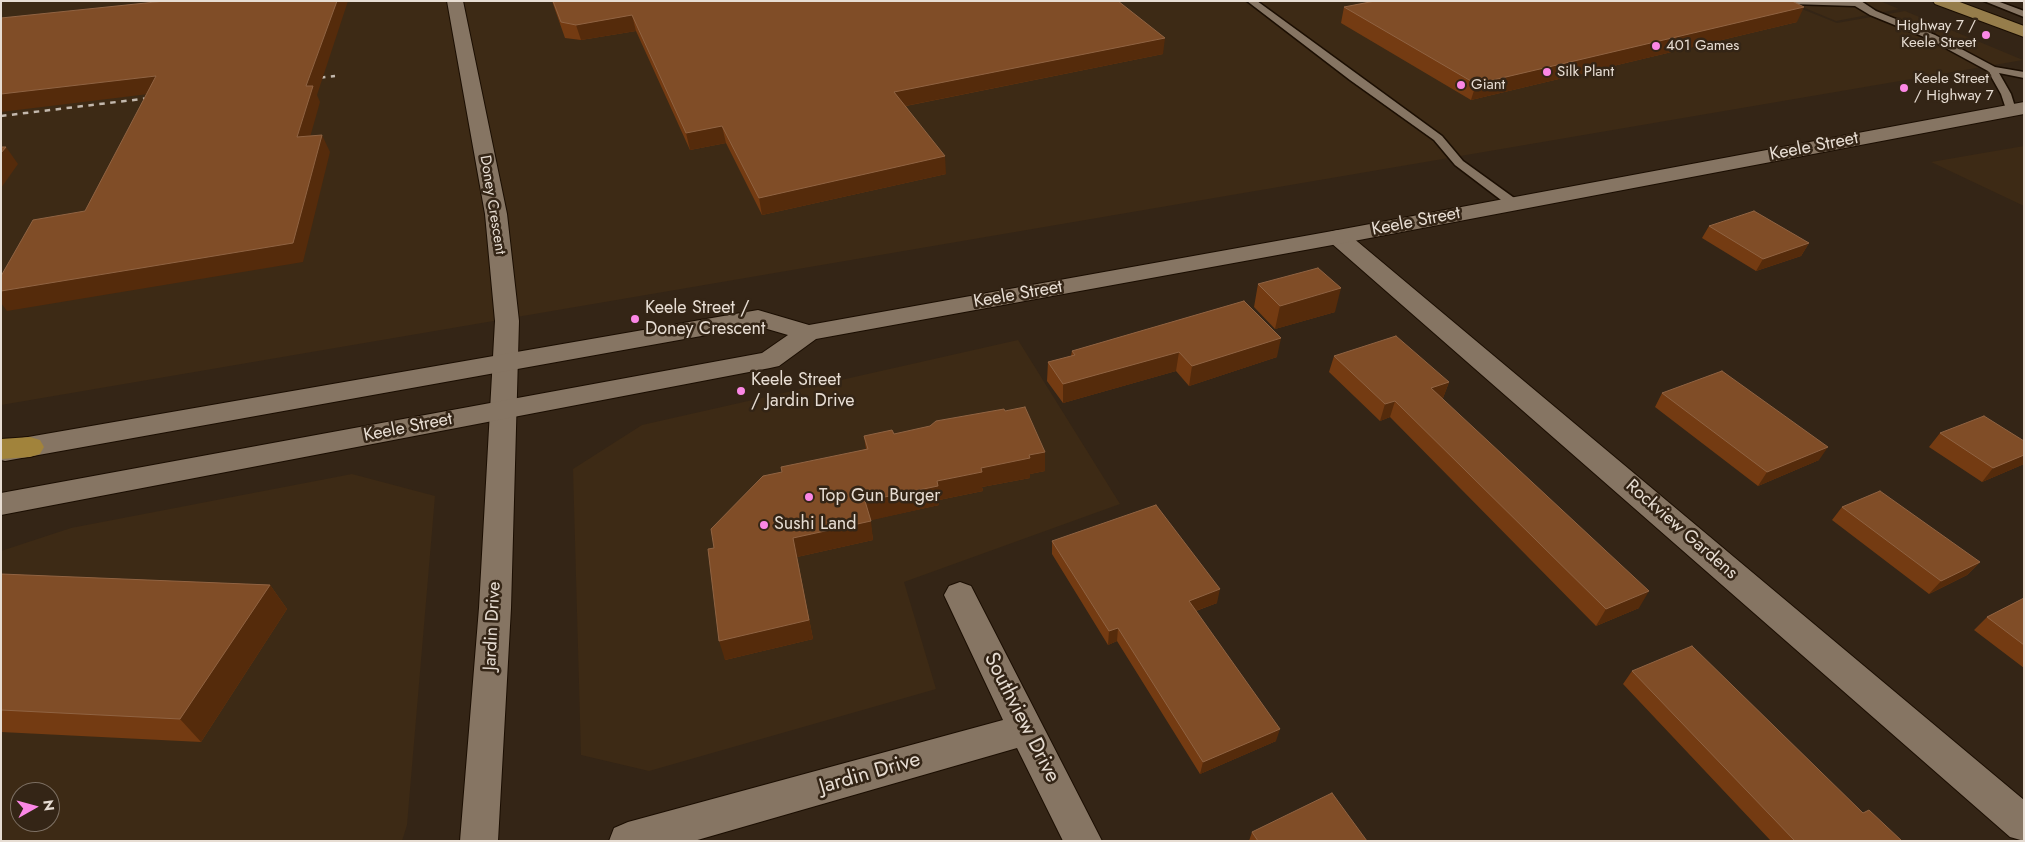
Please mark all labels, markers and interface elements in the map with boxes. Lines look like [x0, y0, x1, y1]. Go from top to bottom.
place label: Highway 7 / Keele Street [1896, 17, 1976, 52]
marker: Highway 7 / Keele Street [1980, 29, 1992, 41]
place label: 401 Games [1666, 37, 1739, 55]
marker: 401 Games [1650, 40, 1662, 52]
place label: Silk Plant [1557, 63, 1614, 81]
marker: Silk Plant [1541, 66, 1553, 78]
place label: Keele Street / Highway 7 [1914, 70, 1994, 105]
place label: Giant [1471, 76, 1505, 94]
marker: Giant [1455, 79, 1467, 91]
marker: Keele Street / Highway 7 [1898, 82, 1910, 94]
street label: Keele Street [1768, 128, 1860, 166]
street label: Doney Crescent [475, 154, 509, 256]
street label: Keele Street [1370, 203, 1462, 241]
street label: Keele Street [972, 277, 1064, 313]
place label: Keele Street / Doney Crescent [645, 298, 765, 340]
marker: Keele Street / Doney Crescent [629, 313, 641, 325]
place label: Keele Street / Jardin Drive [751, 370, 855, 412]
marker: Keele Street / Jardin Drive [735, 385, 747, 397]
street label: Keele Street [362, 409, 454, 447]
street label: Rockview Gardens [1621, 476, 1741, 584]
place label: Top Gun Burger [819, 486, 940, 508]
marker: Top Gun Burger [803, 491, 815, 503]
place label: Sushi Land [774, 514, 857, 536]
marker: Sushi Land [758, 519, 770, 531]
street label: Jardin Drive [480, 581, 506, 671]
street label: Southview Drive [977, 649, 1065, 787]
street label: Jardin Drive [817, 748, 923, 800]
north arrow [10, 782, 60, 832]
text: N [38, 799, 59, 812]

